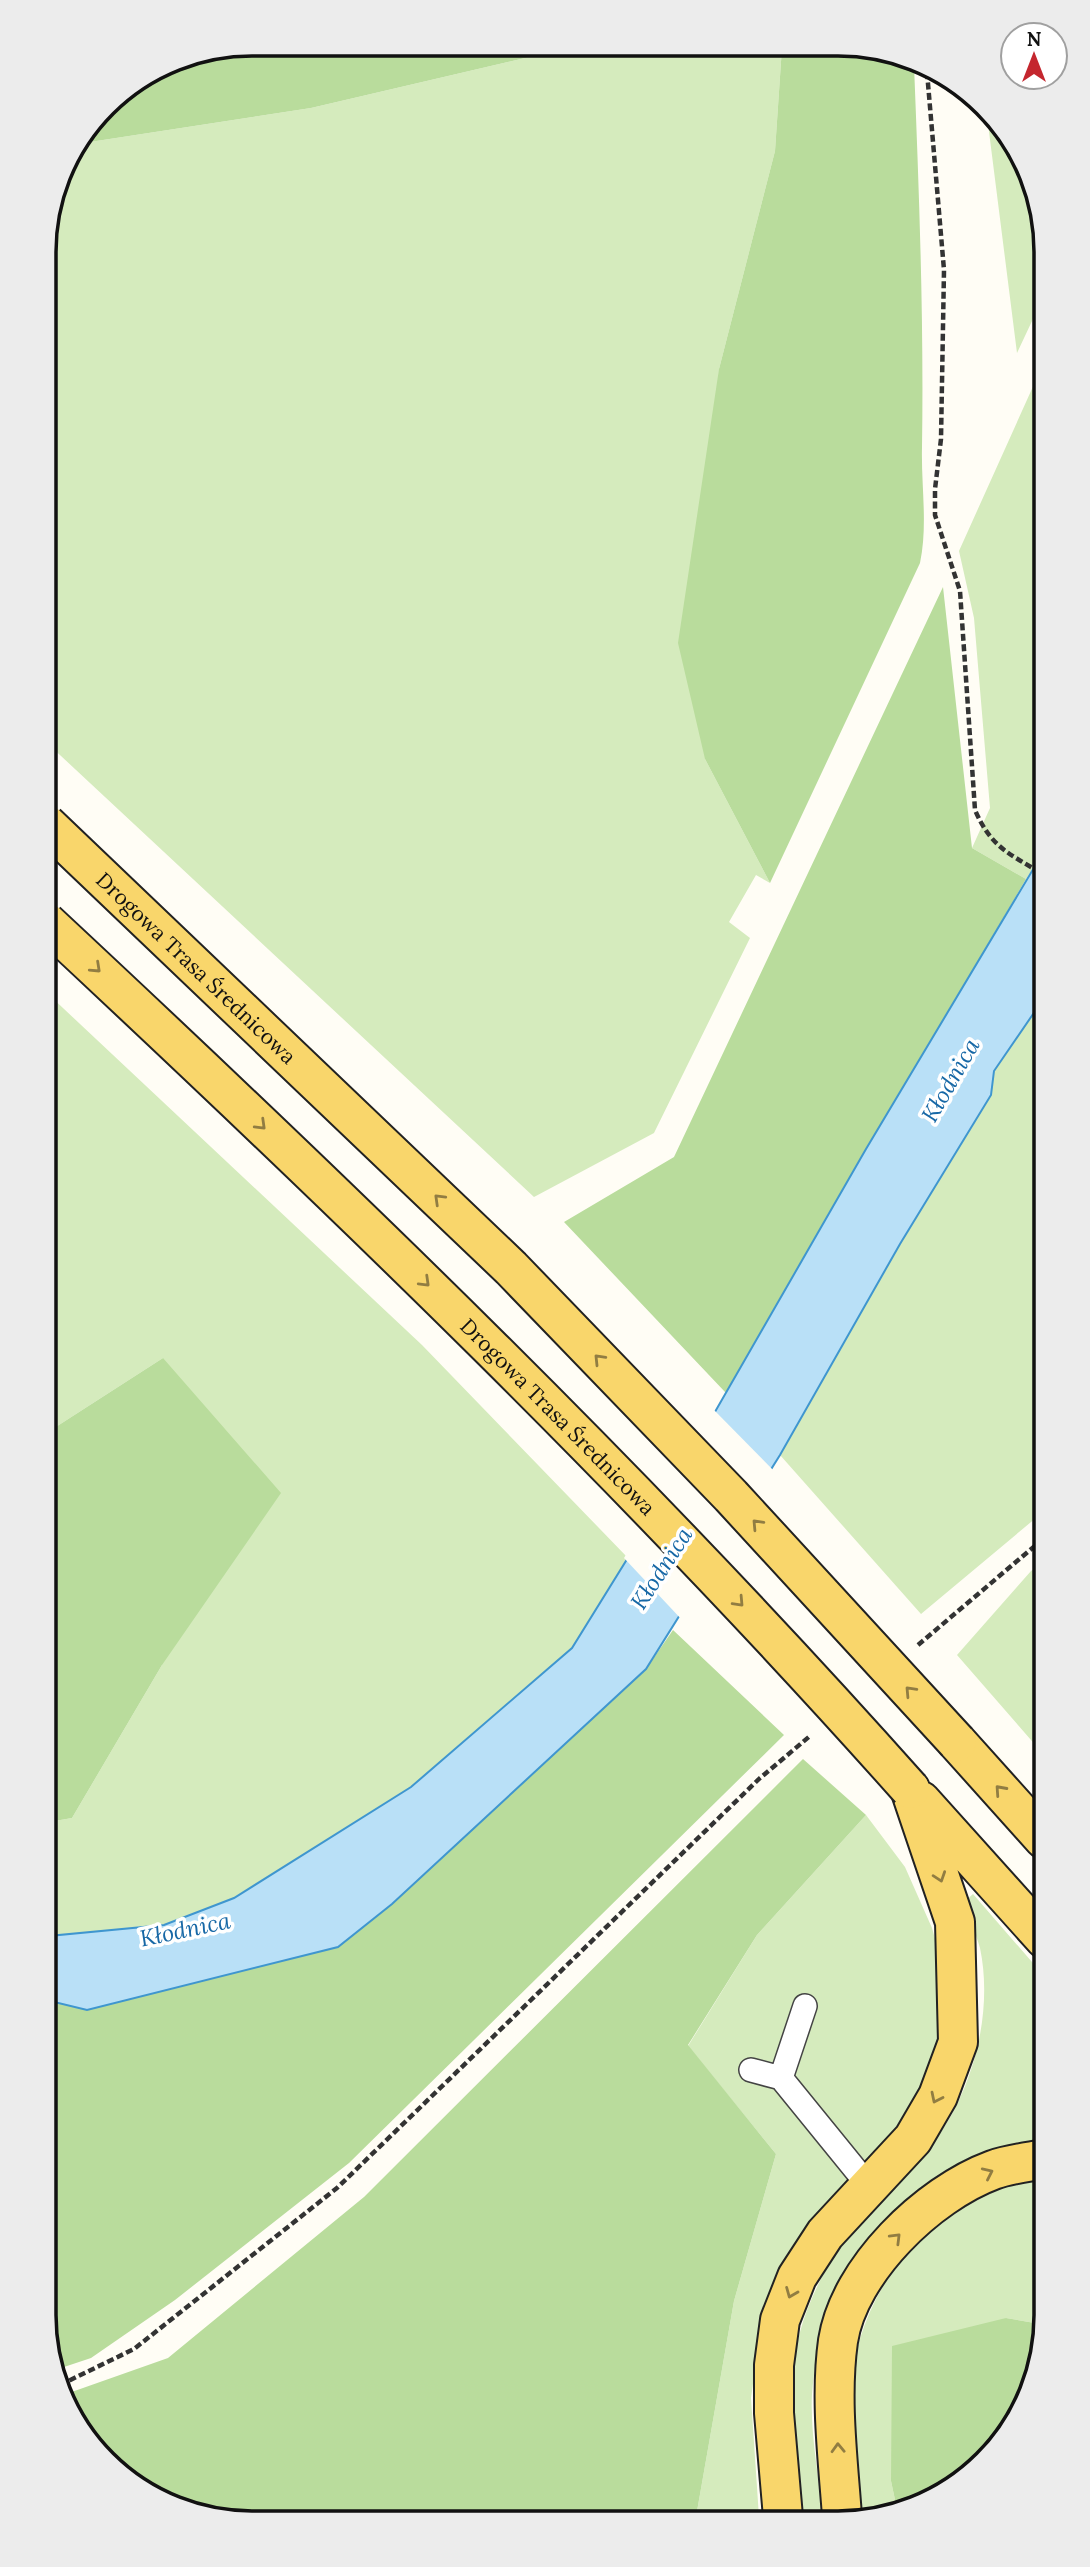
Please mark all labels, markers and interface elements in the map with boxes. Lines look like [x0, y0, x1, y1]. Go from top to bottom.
north arrow [999, 21, 1069, 91]
text: N [1027, 27, 1042, 51]
street label: Drogowa Trasa Średnicowa [91, 866, 302, 1069]
one-way arrow [88, 960, 101, 972]
water label: Kłodnica [914, 1033, 986, 1127]
one-way arrow [253, 1116, 266, 1129]
one-way arrow [434, 1194, 447, 1207]
one-way arrow [417, 1274, 430, 1287]
street label: Drogowa Trasa Średnicowa [455, 1312, 662, 1521]
one-way arrow [595, 1355, 608, 1368]
one-way arrow [752, 1519, 765, 1532]
water label: Kłodnica [624, 1521, 698, 1614]
one-way arrow [730, 1594, 743, 1607]
one-way arrow [906, 1686, 919, 1699]
one-way arrow [996, 1785, 1009, 1798]
one-way arrow [932, 1870, 946, 1883]
water label: Kłodnica [137, 1905, 233, 1953]
one-way arrow [930, 2091, 944, 2103]
one-way arrow [981, 2168, 993, 2182]
one-way arrow [888, 2233, 901, 2246]
one-way arrow [785, 2286, 799, 2298]
one-way arrow [830, 2443, 845, 2454]

